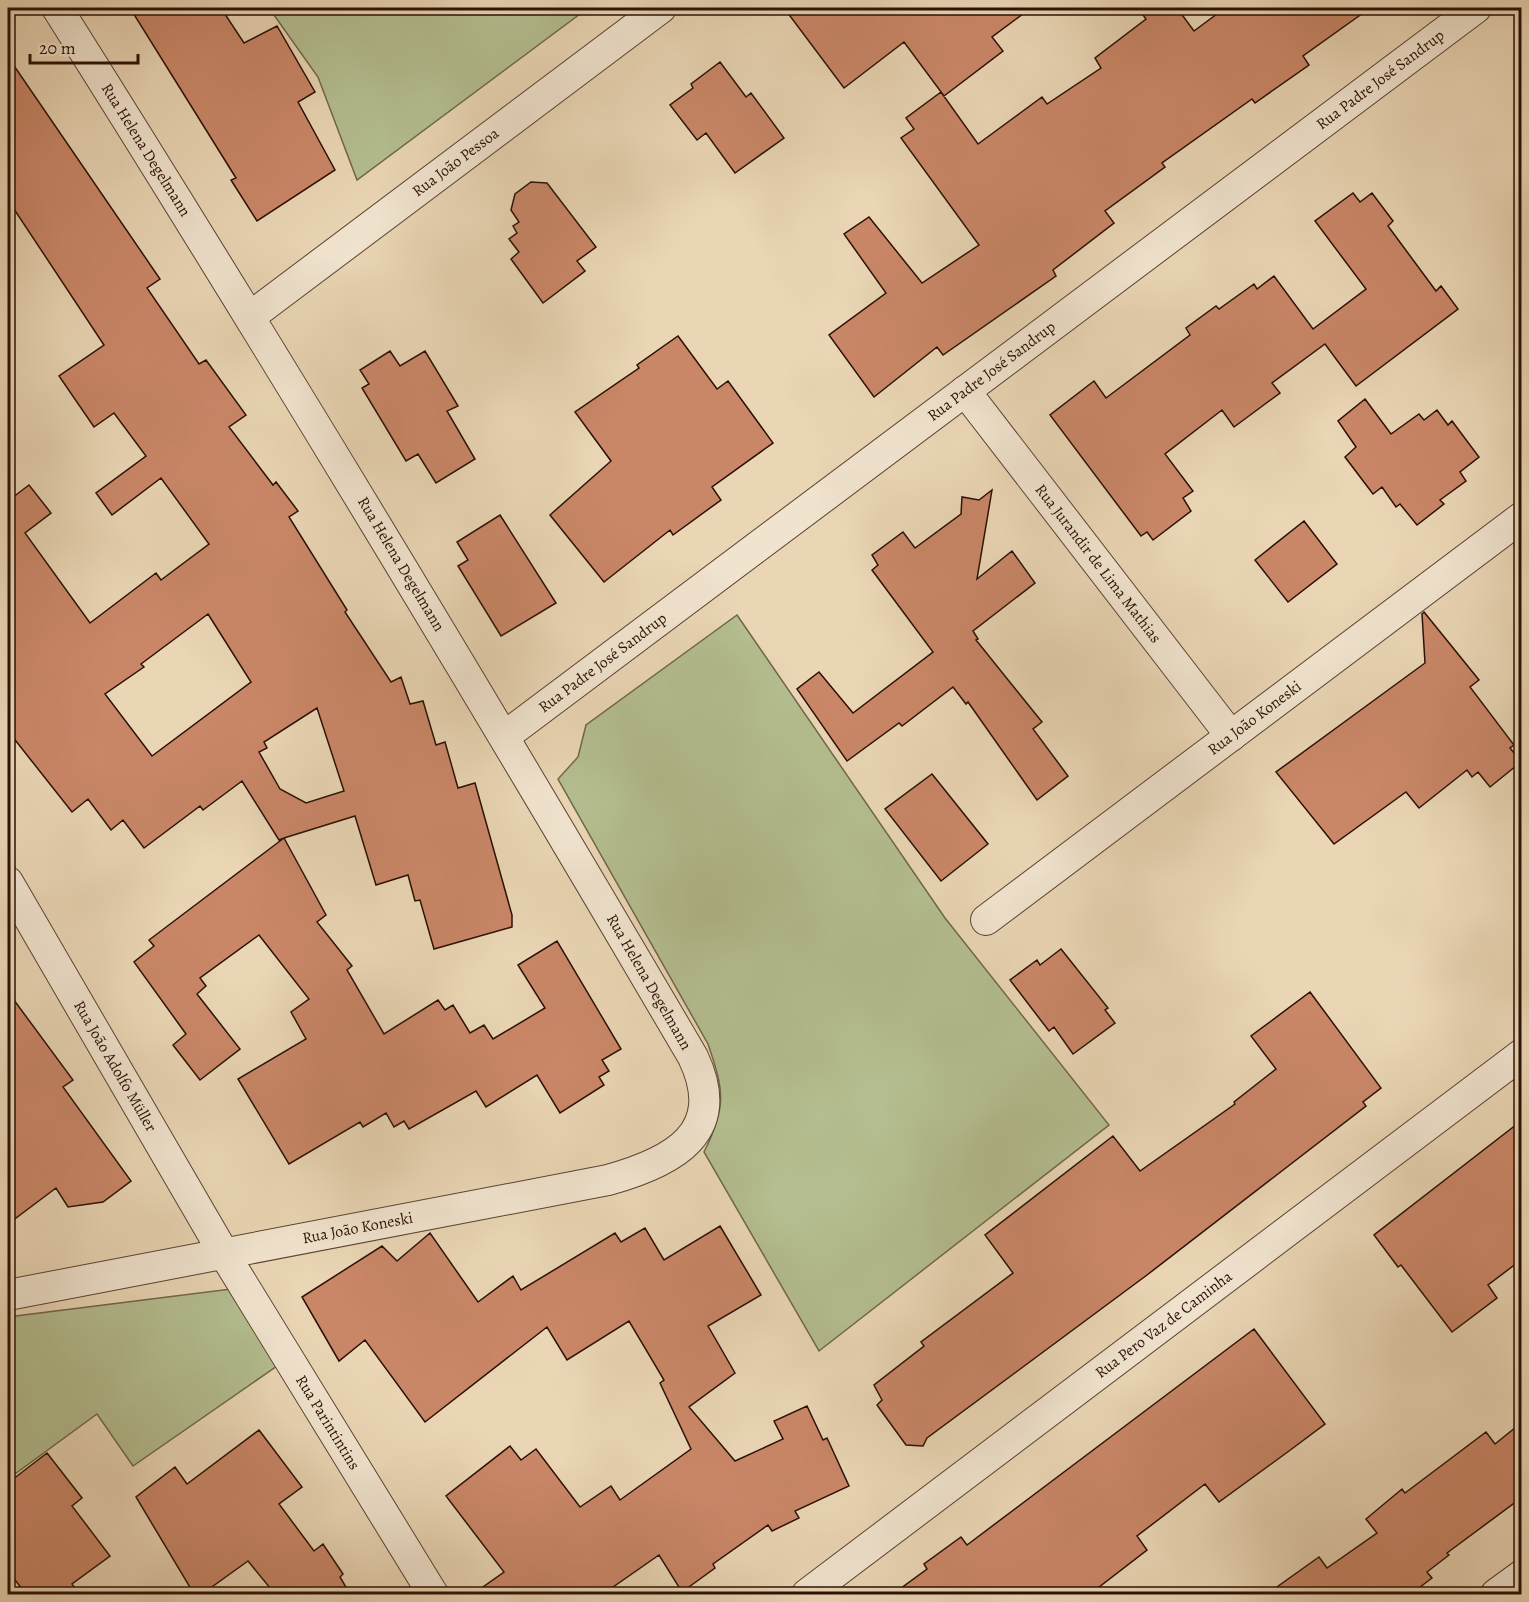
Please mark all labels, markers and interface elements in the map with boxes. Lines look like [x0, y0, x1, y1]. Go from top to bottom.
street label: Rua Padre José Sandrup [1312, 24, 1449, 135]
scale bar [30, 27, 138, 65]
text: 20 m [39, 36, 76, 60]
street label: Rua Helena Degelmann [96, 79, 196, 221]
street label: Rua João Pessoa [408, 122, 504, 202]
street label: Rua Padre José Sandrup [923, 316, 1060, 427]
street label: Rua Jurandir de Lima Mathias [1030, 480, 1166, 648]
street label: Rua Helena Degelmann [352, 493, 450, 636]
street label: Rua Padre José Sandrup [534, 608, 671, 718]
street label: Rua João Koneski [1203, 676, 1306, 761]
street label: Rua Helena Degelmann [601, 910, 697, 1054]
street label: Rua João Adolfo Müller [68, 996, 162, 1136]
street label: Rua João Koneski [300, 1207, 415, 1249]
street label: Rua Pero Vaz de Caminha [1091, 1265, 1237, 1384]
street label: Rua Parintintins [290, 1371, 365, 1474]

